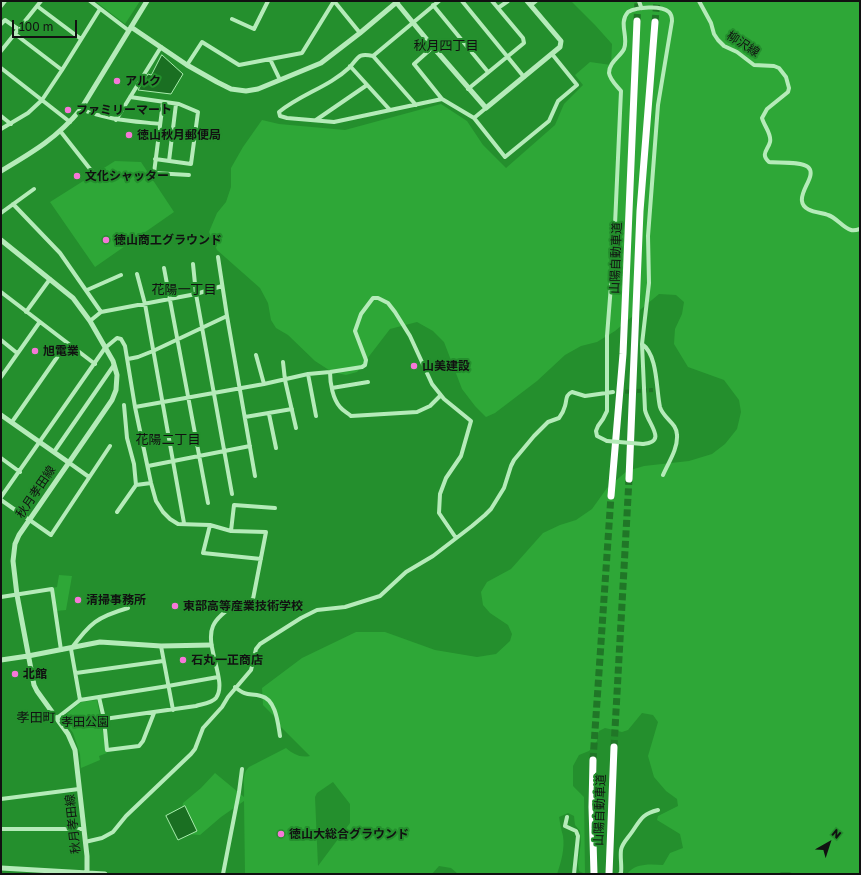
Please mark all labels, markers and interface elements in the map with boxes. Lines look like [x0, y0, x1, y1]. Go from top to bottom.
scale bar [14, 12, 79, 38]
text: 100 m [19, 19, 53, 34]
street label: 柳沢線 [724, 28, 762, 60]
district label: 秋月四丁目 [414, 38, 478, 54]
place label: アルク [125, 74, 161, 88]
marker: アルク [112, 76, 122, 86]
place label: ファミリーマート [76, 103, 172, 117]
marker: ファミリーマート [63, 105, 73, 115]
place label: 徳山秋月郵便局 [137, 128, 221, 142]
marker: 徳山秋月郵便局 [124, 130, 134, 140]
place label: 文化シャッター [85, 169, 169, 183]
marker: 文化シャッター [72, 171, 82, 181]
street label: 山陽自動車道 [608, 222, 624, 294]
place label: 徳山商工グラウンド [114, 233, 222, 247]
marker: 徳山商工グラウンド [101, 235, 111, 245]
district label: 花陽一丁目 [152, 282, 216, 298]
place label: 旭電業 [43, 344, 79, 358]
marker: 旭電業 [30, 346, 40, 356]
place label: 山美建設 [422, 359, 470, 373]
marker: 山美建設 [409, 361, 419, 371]
district label: 花陽二丁目 [136, 432, 200, 448]
street label: 秋月孝田線 [13, 463, 59, 521]
place label: 清掃事務所 [86, 593, 146, 607]
marker: 清掃事務所 [73, 595, 83, 605]
place label: 東部高等産業技術学校 [183, 599, 303, 613]
marker: 東部高等産業技術学校 [170, 601, 180, 611]
place label: 石丸一正商店 [191, 653, 263, 667]
marker: 石丸一正商店 [178, 655, 188, 665]
place label: 北館 [23, 667, 47, 681]
marker: 北館 [10, 669, 20, 679]
district label: 孝田町 [17, 710, 55, 726]
park label: 孝田公園 [61, 715, 109, 729]
street label: 山陽自動車道 [592, 774, 608, 846]
street label: 秋月孝田線 [63, 793, 83, 855]
north arrow [809, 823, 849, 863]
text: N [830, 826, 844, 841]
place label: 徳山大総合グラウンド [289, 827, 409, 841]
marker: 徳山大総合グラウンド [276, 829, 286, 839]

